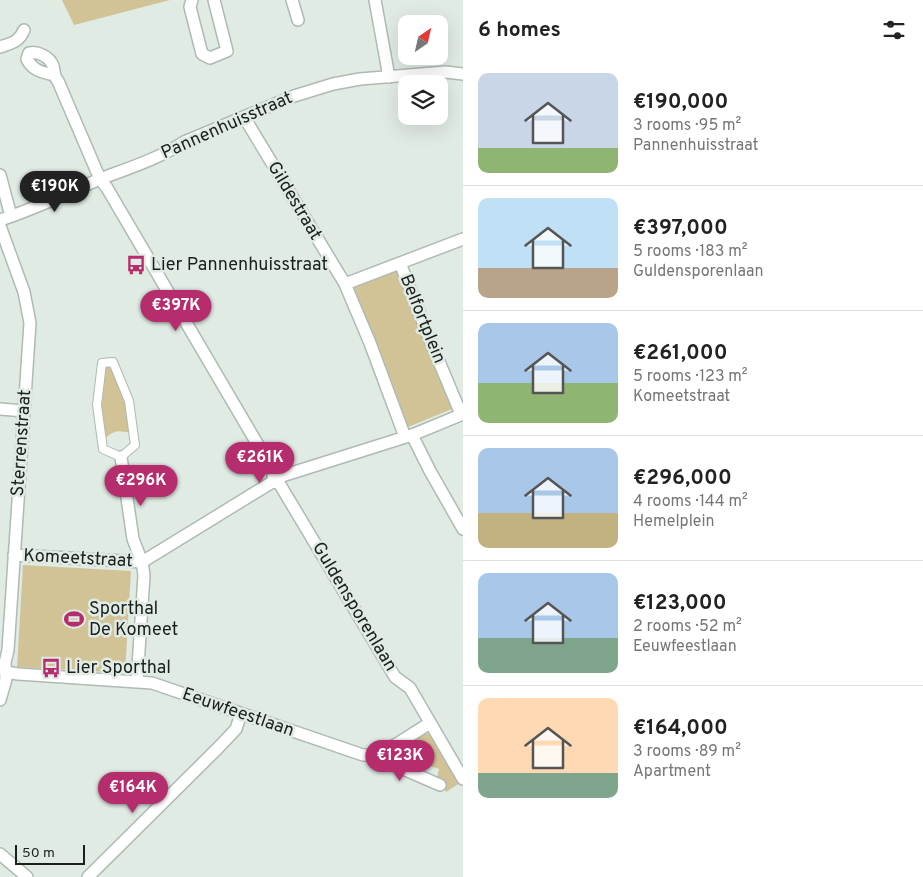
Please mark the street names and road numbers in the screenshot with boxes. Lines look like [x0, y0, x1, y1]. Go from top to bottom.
street label: Pannenhuisstraat [158, 87, 296, 165]
street label: Gildestraat [262, 157, 326, 245]
street label: Belfortplein [394, 271, 450, 367]
street label: Sterrenstraat [7, 389, 37, 497]
street label: Guldensporenlaan [306, 538, 402, 676]
street label: Komeetstraat [23, 545, 133, 573]
street label: Eeuwfeestlaan [179, 683, 297, 743]

